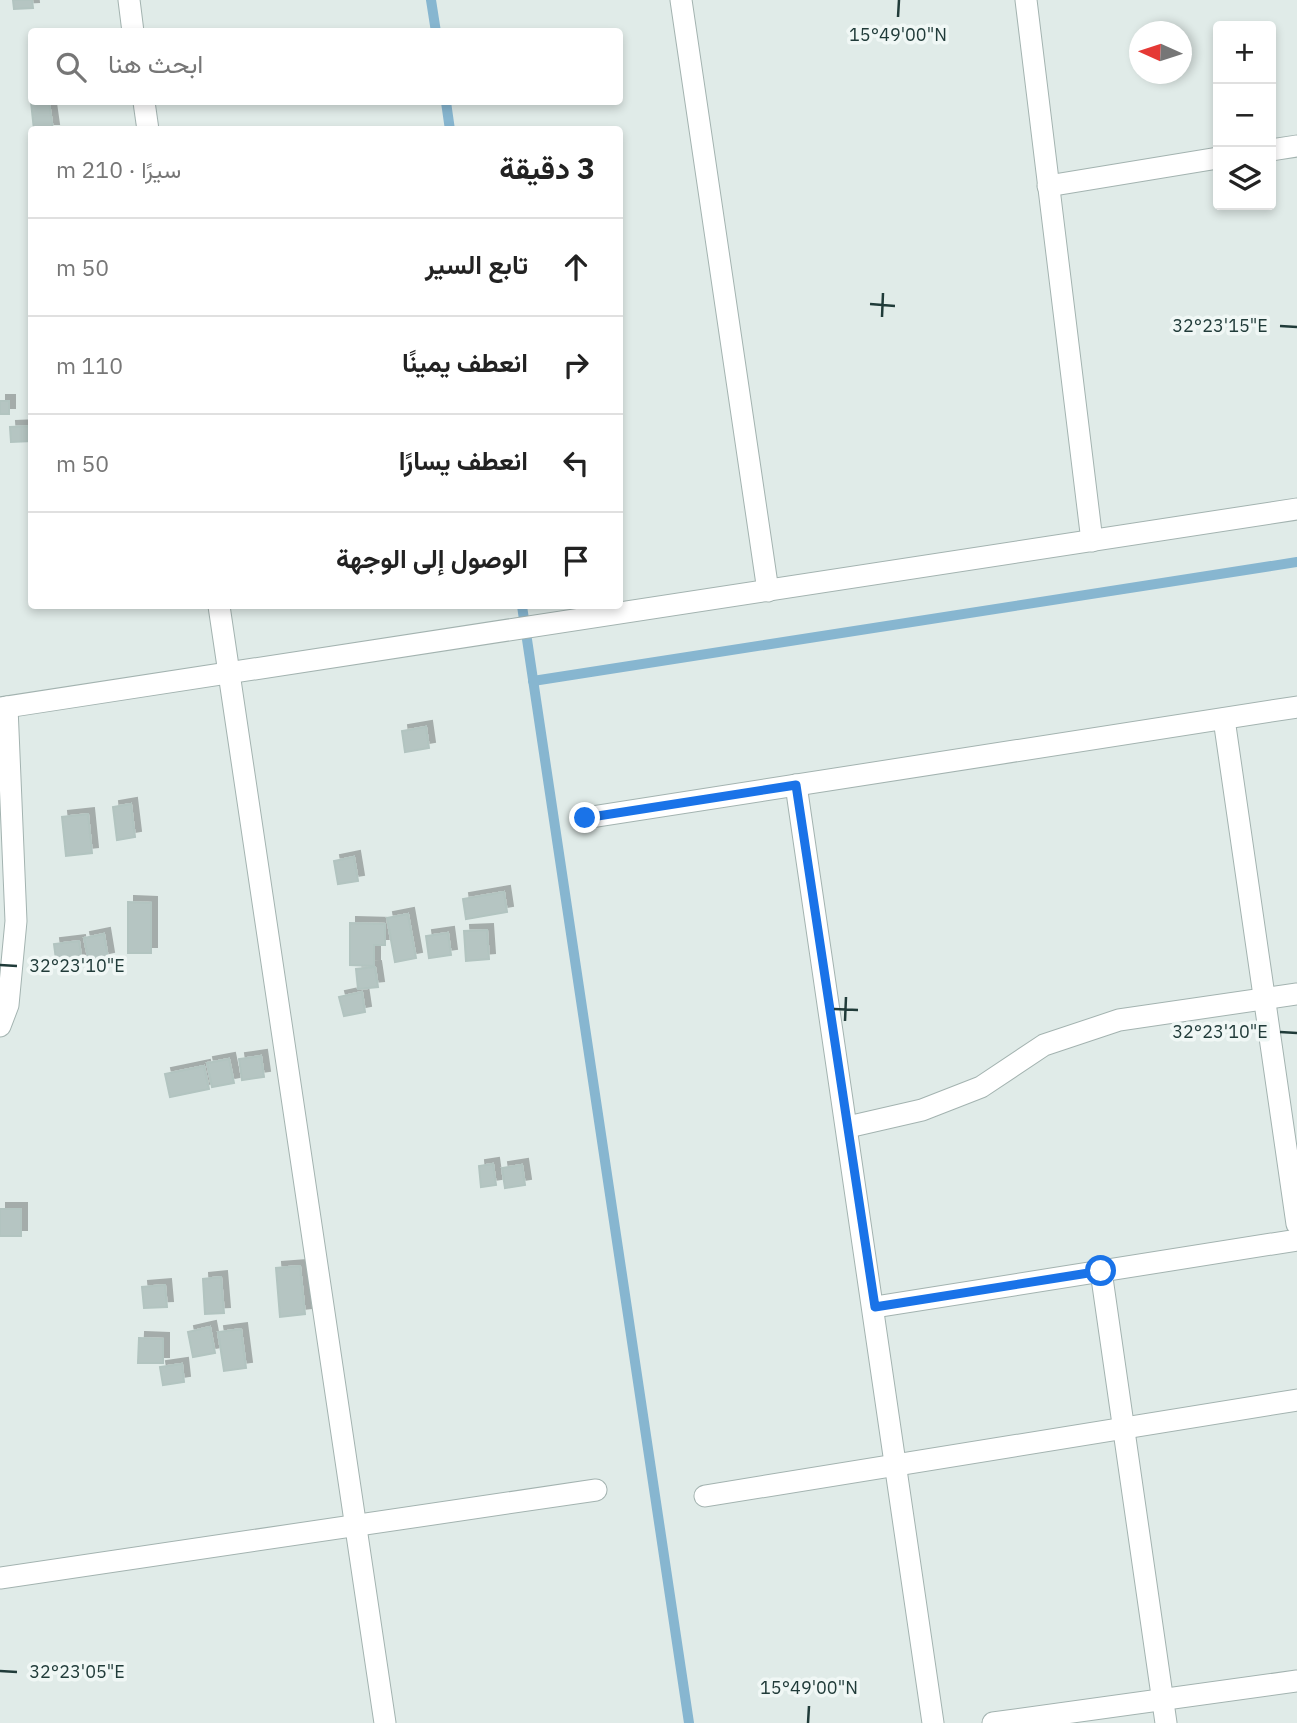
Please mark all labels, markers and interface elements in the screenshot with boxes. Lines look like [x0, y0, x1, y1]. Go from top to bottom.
north arrow [1129, 21, 1192, 84]
map controls [1213, 21, 1276, 210]
button: + [1213, 21, 1276, 84]
text: 15°49'00"N [849, 23, 947, 46]
search box [28, 28, 623, 105]
text: ابحث هنا [108, 46, 203, 80]
icon: search [52, 48, 90, 86]
button: − [1213, 84, 1276, 147]
button: layers [1213, 147, 1276, 210]
text: 3 دقيقة [499, 148, 595, 187]
text: سيرًا · 210 m [56, 154, 181, 184]
text: تابع السير [425, 247, 528, 281]
icon: ahead [557, 248, 595, 286]
text: 50 m [56, 252, 109, 282]
text: 32°23'15"E [1172, 314, 1268, 337]
text: انعطف يمينًا [402, 345, 528, 379]
icon: right [557, 346, 595, 384]
text: 110 m [56, 350, 123, 380]
text: انعطف يسارًا [399, 443, 528, 477]
icon: left [557, 444, 595, 482]
text: 50 m [56, 448, 109, 478]
text: الوصول إلى الوجهة [336, 541, 528, 575]
icon: arrive [557, 542, 595, 580]
route end [569, 802, 600, 833]
text: 32°23'10"E [29, 954, 125, 977]
text: 32°23'10"E [1172, 1020, 1268, 1043]
route start [1085, 1255, 1116, 1286]
text: 32°23'05"E [29, 1660, 125, 1683]
text: 15°49'00"N [760, 1676, 858, 1699]

